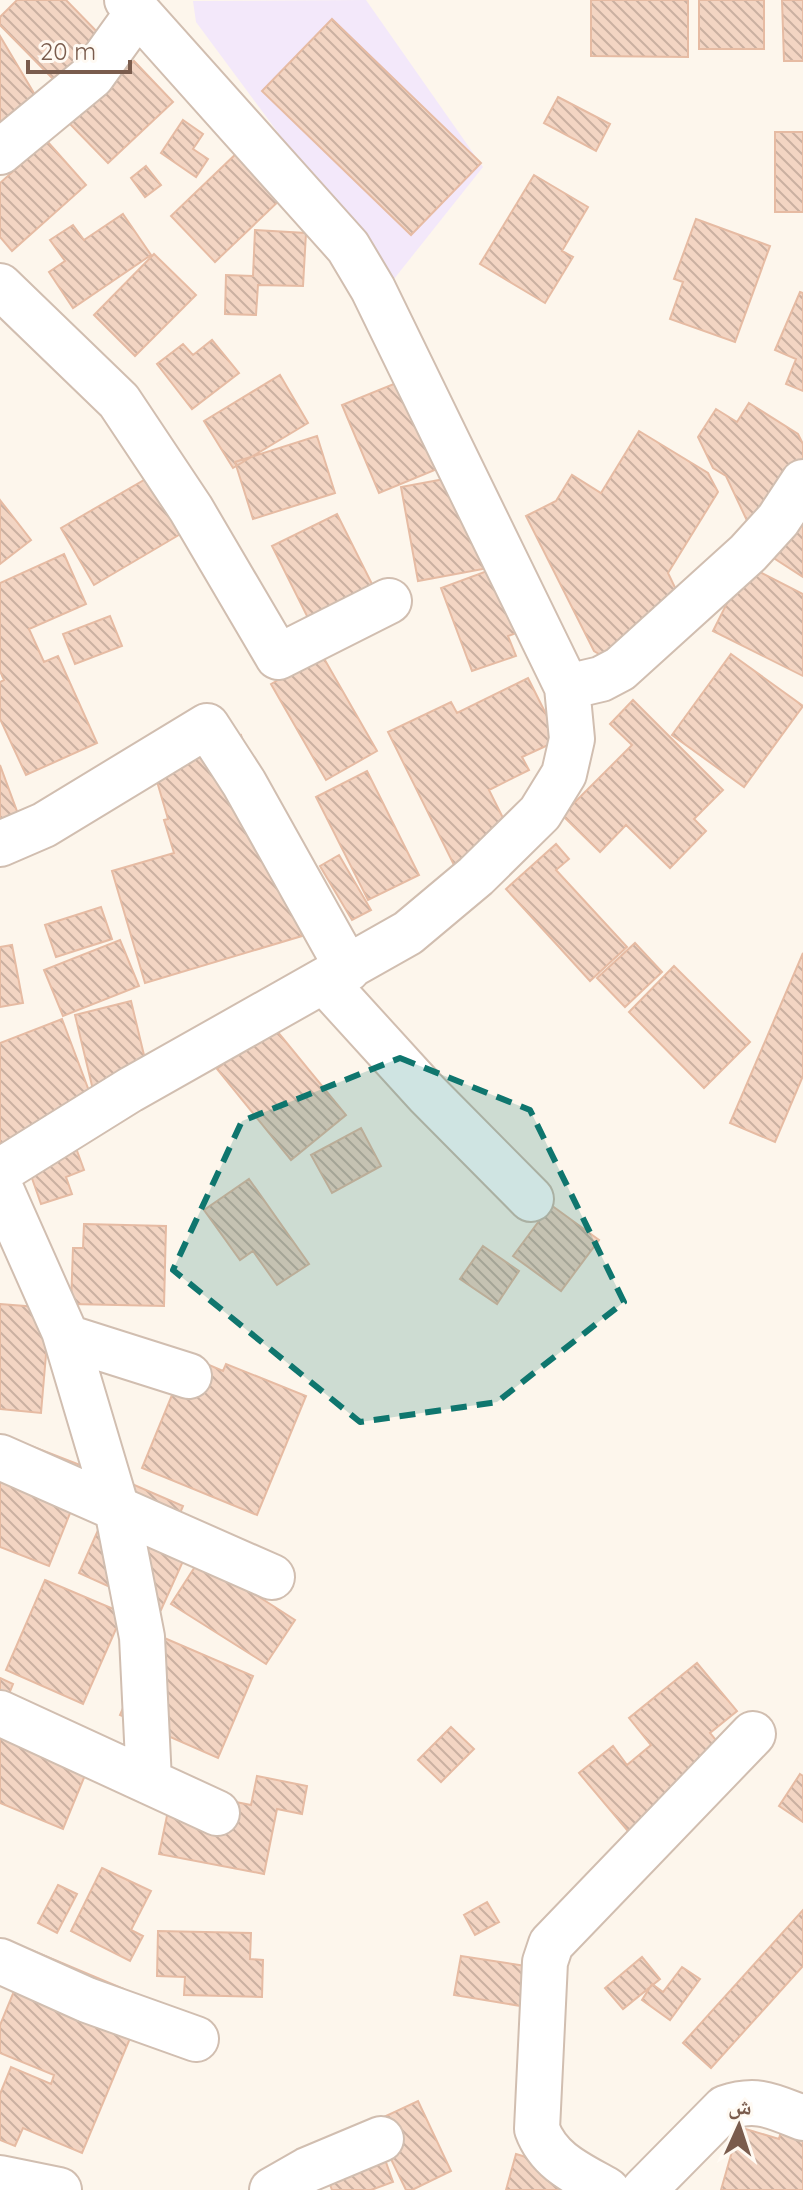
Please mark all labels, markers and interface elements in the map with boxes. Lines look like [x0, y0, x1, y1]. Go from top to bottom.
scale bar [28, 24, 130, 74]
text: 20 m [40, 36, 96, 66]
north arrow [699, 2086, 779, 2166]
text: ش [728, 2091, 752, 2121]

